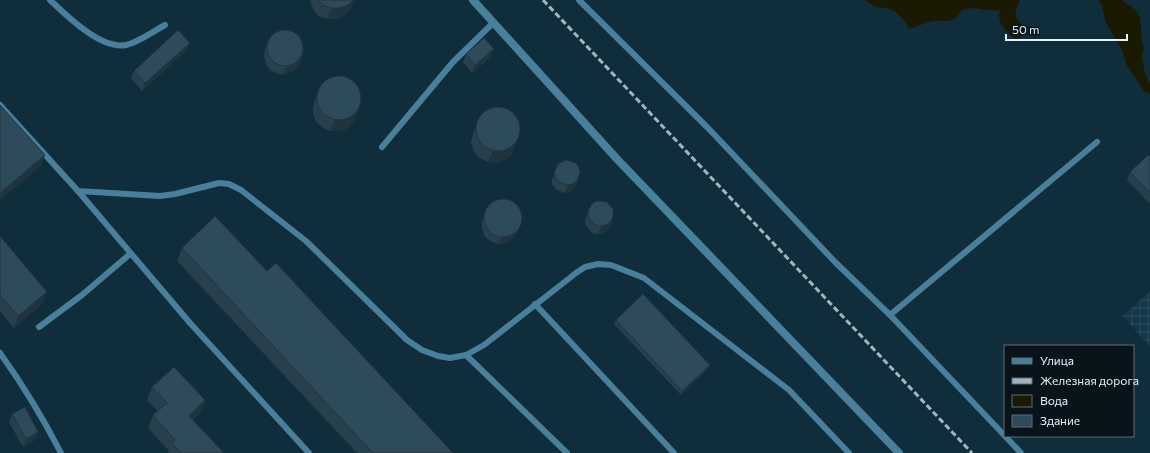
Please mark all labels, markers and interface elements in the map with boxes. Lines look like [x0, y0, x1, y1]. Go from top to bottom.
scale bar [1006, 16, 1127, 42]
text: 50 m [1012, 22, 1040, 36]
legend [1004, 345, 1134, 437]
text: Улица [1040, 353, 1074, 367]
text: Железная дорога [1040, 373, 1139, 387]
text: Вода [1040, 393, 1068, 407]
text: Здание [1040, 413, 1080, 427]

